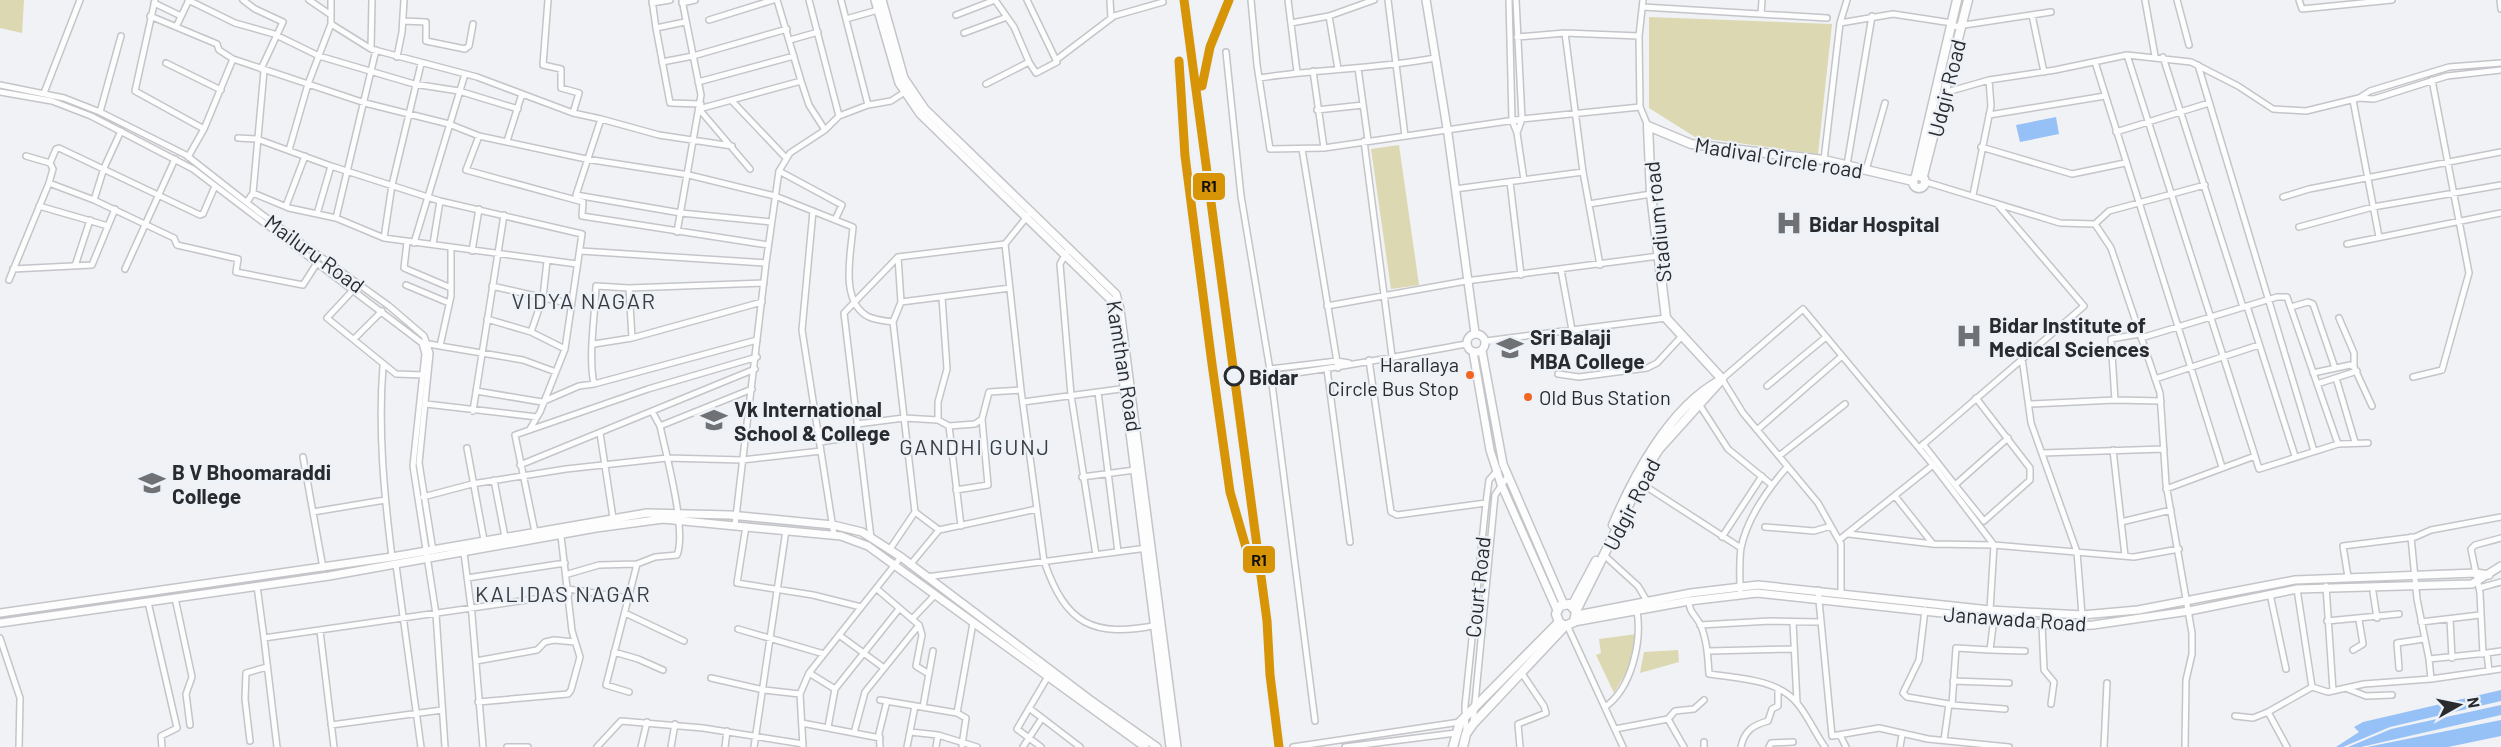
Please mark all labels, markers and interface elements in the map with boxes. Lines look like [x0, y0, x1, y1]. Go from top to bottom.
street label: Udgir Road [1922, 36, 1970, 140]
street label: Madival Circle road [1693, 131, 1865, 183]
street label: Stadium road [1638, 160, 1676, 284]
line badge: R1 [1192, 172, 1226, 201]
text: R1 [1201, 176, 1217, 195]
hospital icon: Bidar Hospital [1774, 208, 1804, 238]
street label: Mailuru Road [260, 209, 370, 297]
place label: Bidar Hospital [1809, 211, 1940, 236]
district label: VIDYA NAGAR [511, 287, 657, 313]
street label: Kamthan Road [1102, 299, 1148, 433]
place label: Bidar Institute of Medical Sciences [1989, 312, 2149, 361]
hospital icon: Bidar Institute of Medical Sciences [1954, 321, 1984, 351]
place label: Sri Balaji MBA College [1530, 324, 1645, 373]
school or university icon: Sri Balaji MBA College [1495, 333, 1525, 363]
place label: Harallaya Circle Bus Stop [1328, 352, 1459, 400]
place label: Bidar [1249, 364, 1298, 389]
marker: Bidar [1224, 366, 1244, 386]
marker: Harallaya Circle Bus Stop [1464, 369, 1476, 381]
place label: Old Bus Station [1539, 385, 1671, 409]
marker: Old Bus Station [1522, 391, 1534, 403]
place label: Vk International School & College [734, 396, 890, 445]
school or university icon: Vk International School & College [699, 405, 729, 435]
district label: GANDHI GUNJ [899, 433, 1051, 459]
street label: Udgir Road [1597, 454, 1665, 554]
place label: B V Bhoomaraddi College [172, 459, 331, 508]
school or university icon: B V Bhoomaraddi College [137, 468, 167, 498]
street label: Court Road [1459, 535, 1495, 639]
line badge: R1 [1242, 545, 1276, 574]
text: R1 [1251, 550, 1267, 569]
district label: KALIDAS NAGAR [475, 580, 651, 606]
street label: Janawada Road [1943, 601, 2087, 635]
north arrow [2429, 675, 2489, 735]
text: N [2464, 696, 2485, 709]

